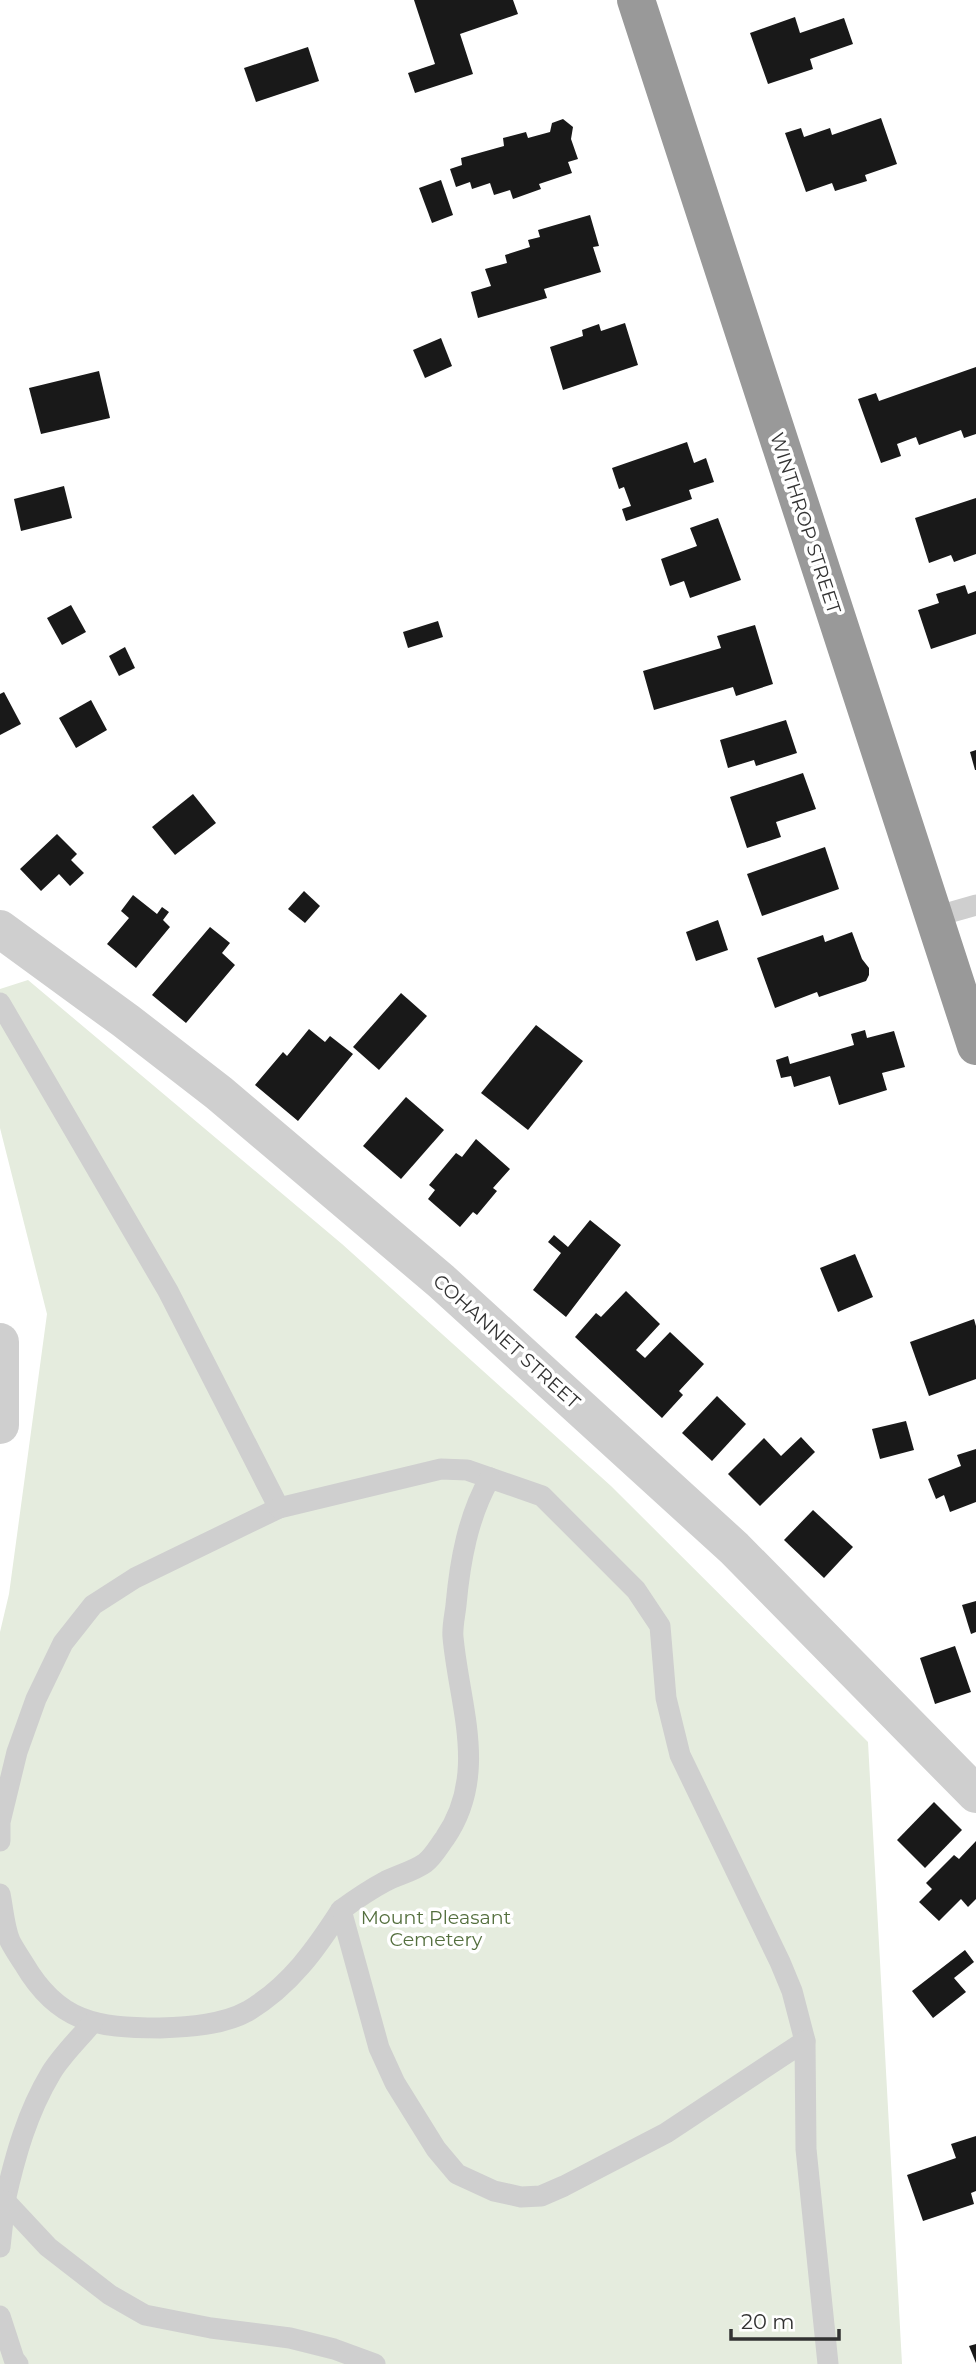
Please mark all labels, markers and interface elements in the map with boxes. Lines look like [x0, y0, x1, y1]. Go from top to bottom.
street label: WINTHROP STREET [765, 430, 846, 617]
street label: COHANNET STREET [428, 1269, 585, 1413]
park label: Mount Pleasant Cemetery [361, 1906, 512, 1951]
scale bar [731, 2298, 839, 2342]
text: 20 m [741, 2309, 795, 2334]

